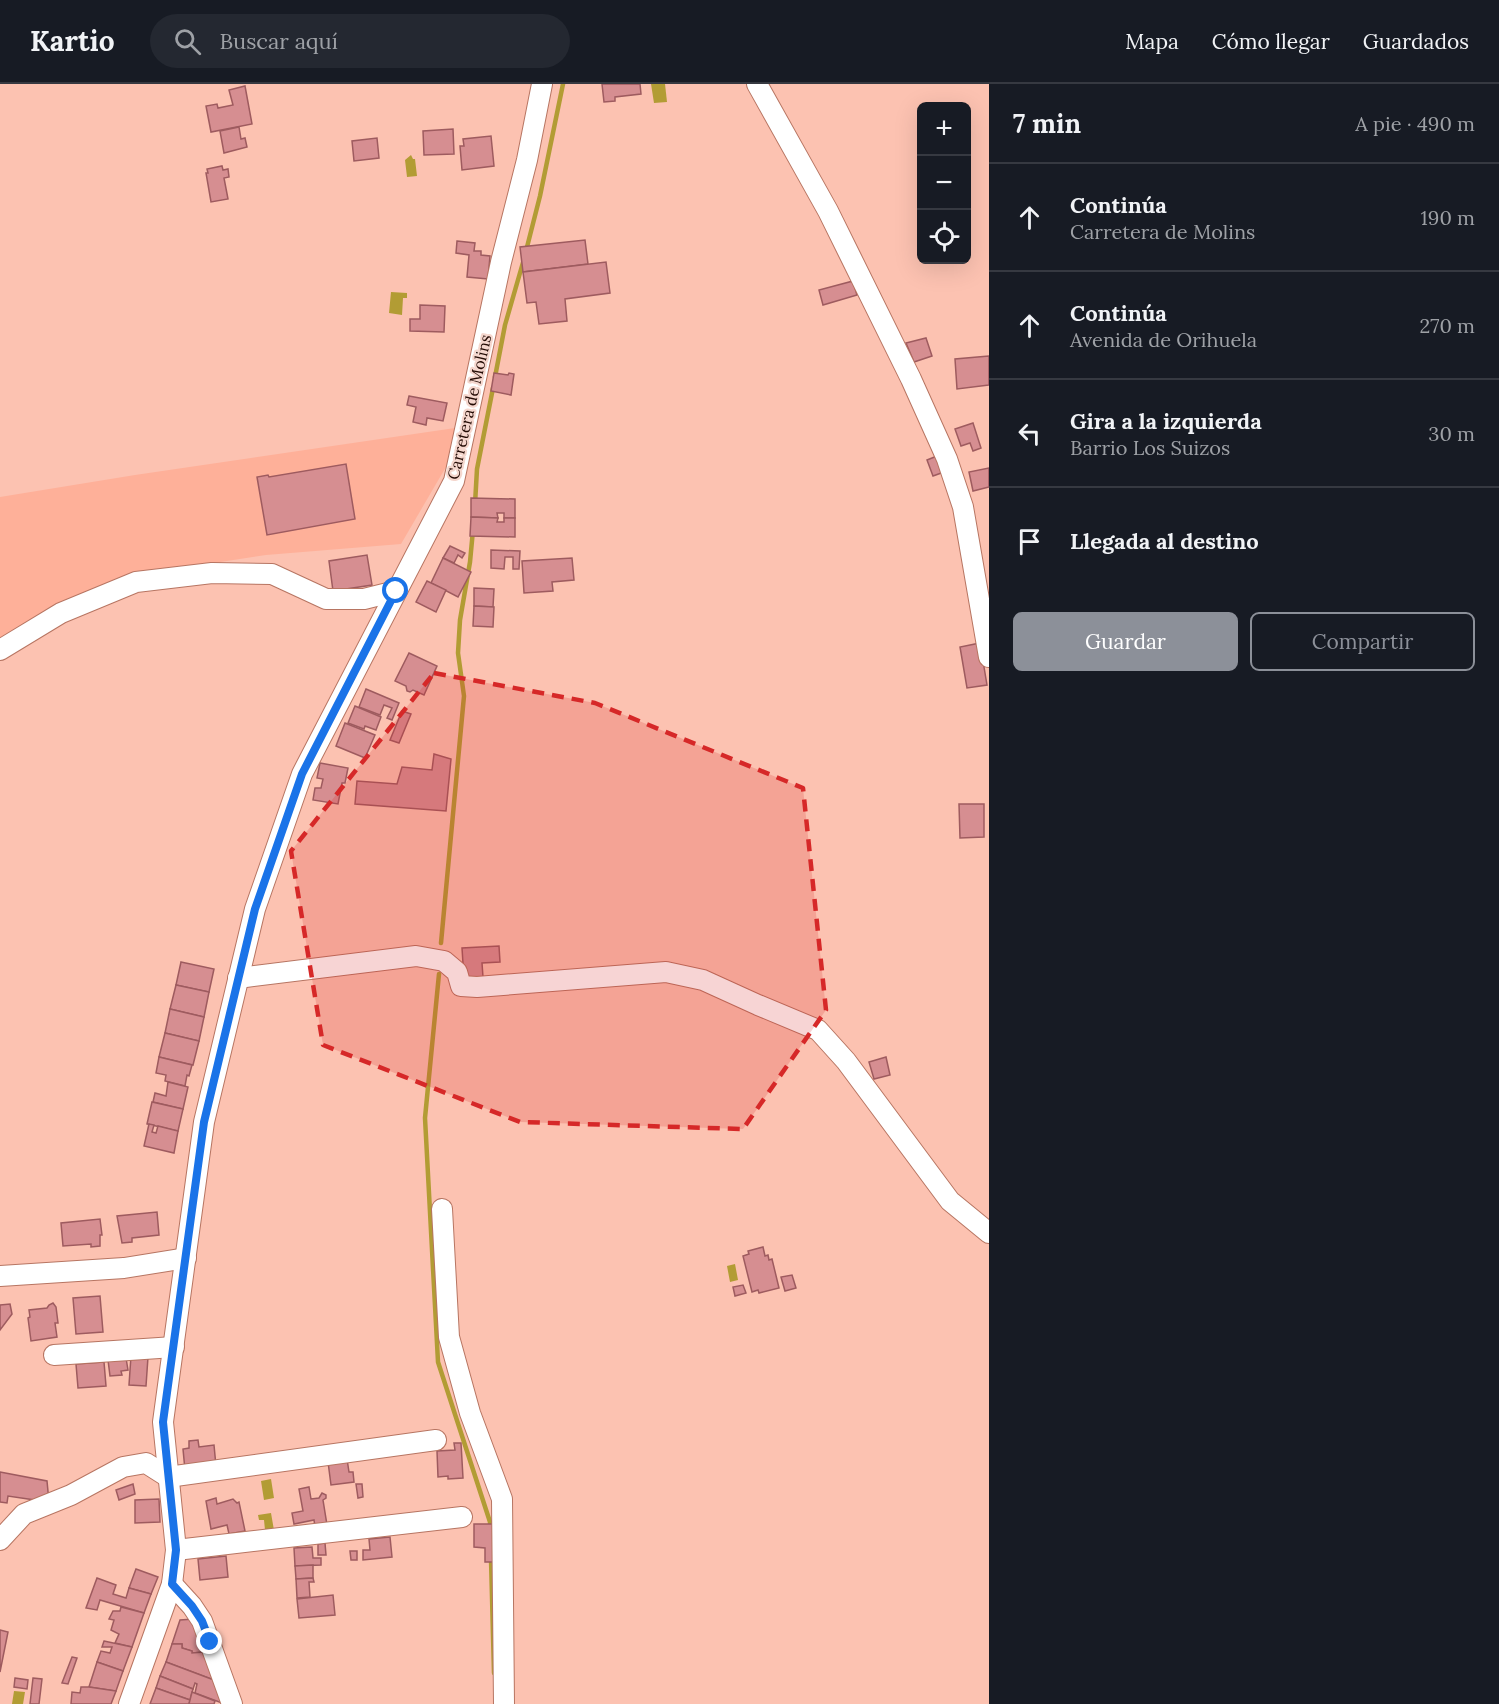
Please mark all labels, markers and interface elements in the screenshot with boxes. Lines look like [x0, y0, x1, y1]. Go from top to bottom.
search box [150, 14, 570, 68]
text: Kartio [30, 23, 114, 59]
icon: search [171, 25, 204, 58]
text: Buscar aquí [219, 27, 338, 55]
text: Mapa [1125, 28, 1179, 55]
text: Cómo llegar [1212, 28, 1330, 55]
text: Guardados [1363, 28, 1469, 55]
map controls [917, 102, 971, 264]
button: + [917, 102, 971, 156]
text: 7 min [1013, 107, 1081, 140]
text: A pie · 490 m [1355, 111, 1475, 136]
button: − [917, 156, 971, 210]
text: Continúa [1070, 191, 1167, 219]
icon: ahead [1013, 201, 1046, 234]
text: 190 m [1421, 205, 1475, 230]
button: locate [917, 210, 971, 264]
text: Carretera de Molins [1070, 219, 1255, 244]
text: Continúa [1070, 299, 1167, 327]
icon: ahead [1013, 309, 1046, 342]
text: 270 m [1419, 313, 1475, 338]
text: Avenida de Orihuela [1070, 327, 1257, 352]
street label: Carretera de Molins [443, 333, 495, 481]
text: Gira a la izquierda [1070, 407, 1262, 435]
icon: left [1013, 417, 1046, 450]
text: 30 m [1428, 421, 1475, 446]
text: Barrio Los Suizos [1070, 435, 1230, 460]
icon: arrive [1013, 525, 1046, 558]
text: Llegada al destino [1070, 527, 1259, 555]
route start [382, 577, 408, 603]
button: Guardar [1013, 612, 1238, 671]
button: Compartir [1250, 612, 1475, 671]
route end [196, 1628, 222, 1654]

